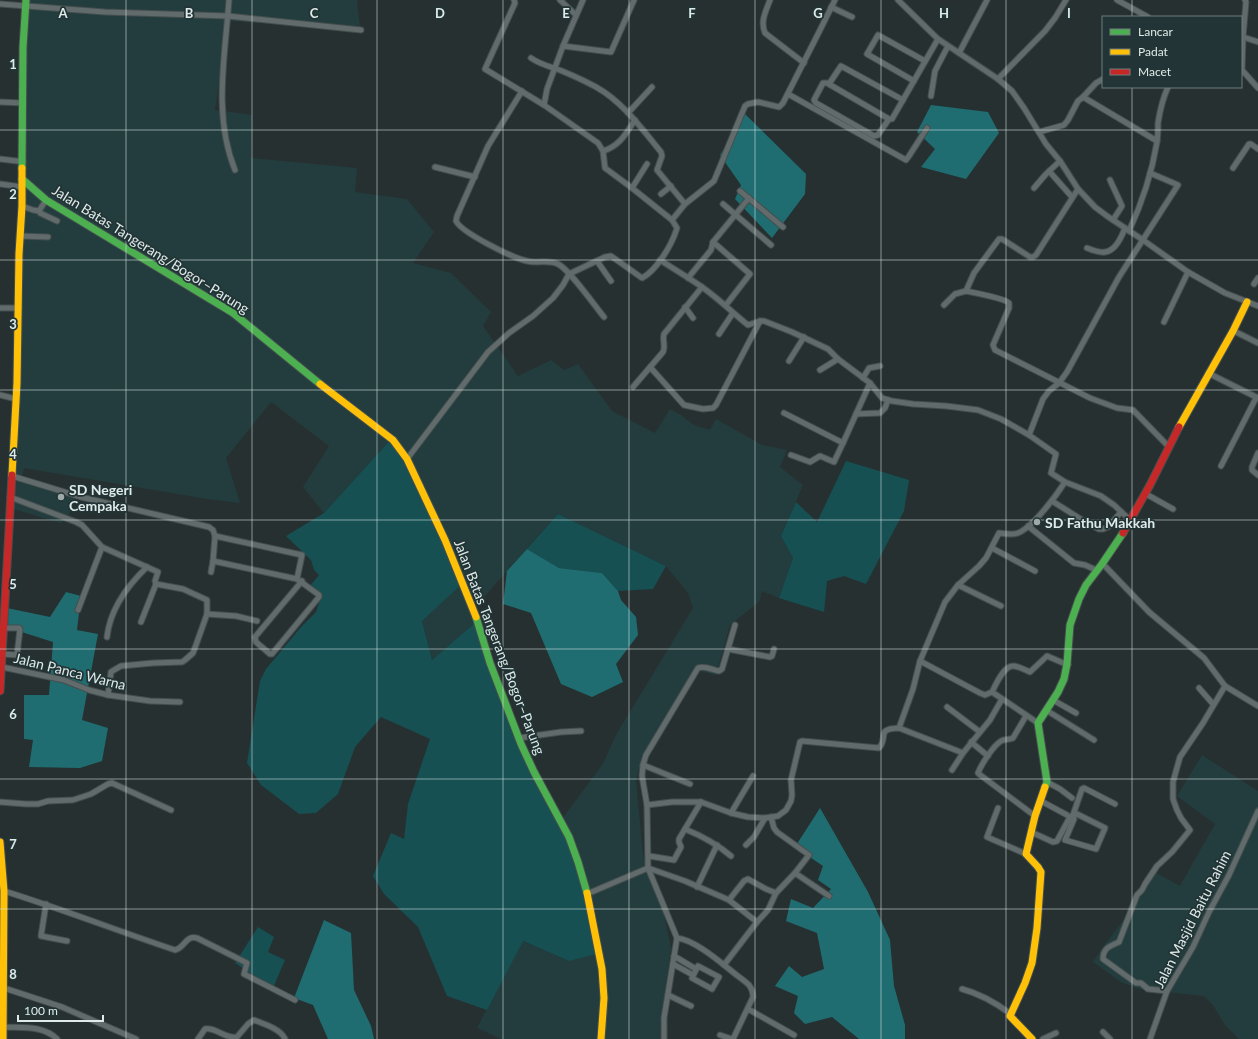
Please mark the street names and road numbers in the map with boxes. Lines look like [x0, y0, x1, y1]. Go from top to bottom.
street label: Jalan Batas Tangerang/Bogor–Parung [49, 181, 253, 317]
street label: Jalan Batas Tangerang/Bogor–Parung [451, 537, 549, 757]
street label: Jalan Panca Warna [12, 649, 128, 693]
street label: Jalan Masjid Baitu Rahim [1150, 847, 1234, 991]

